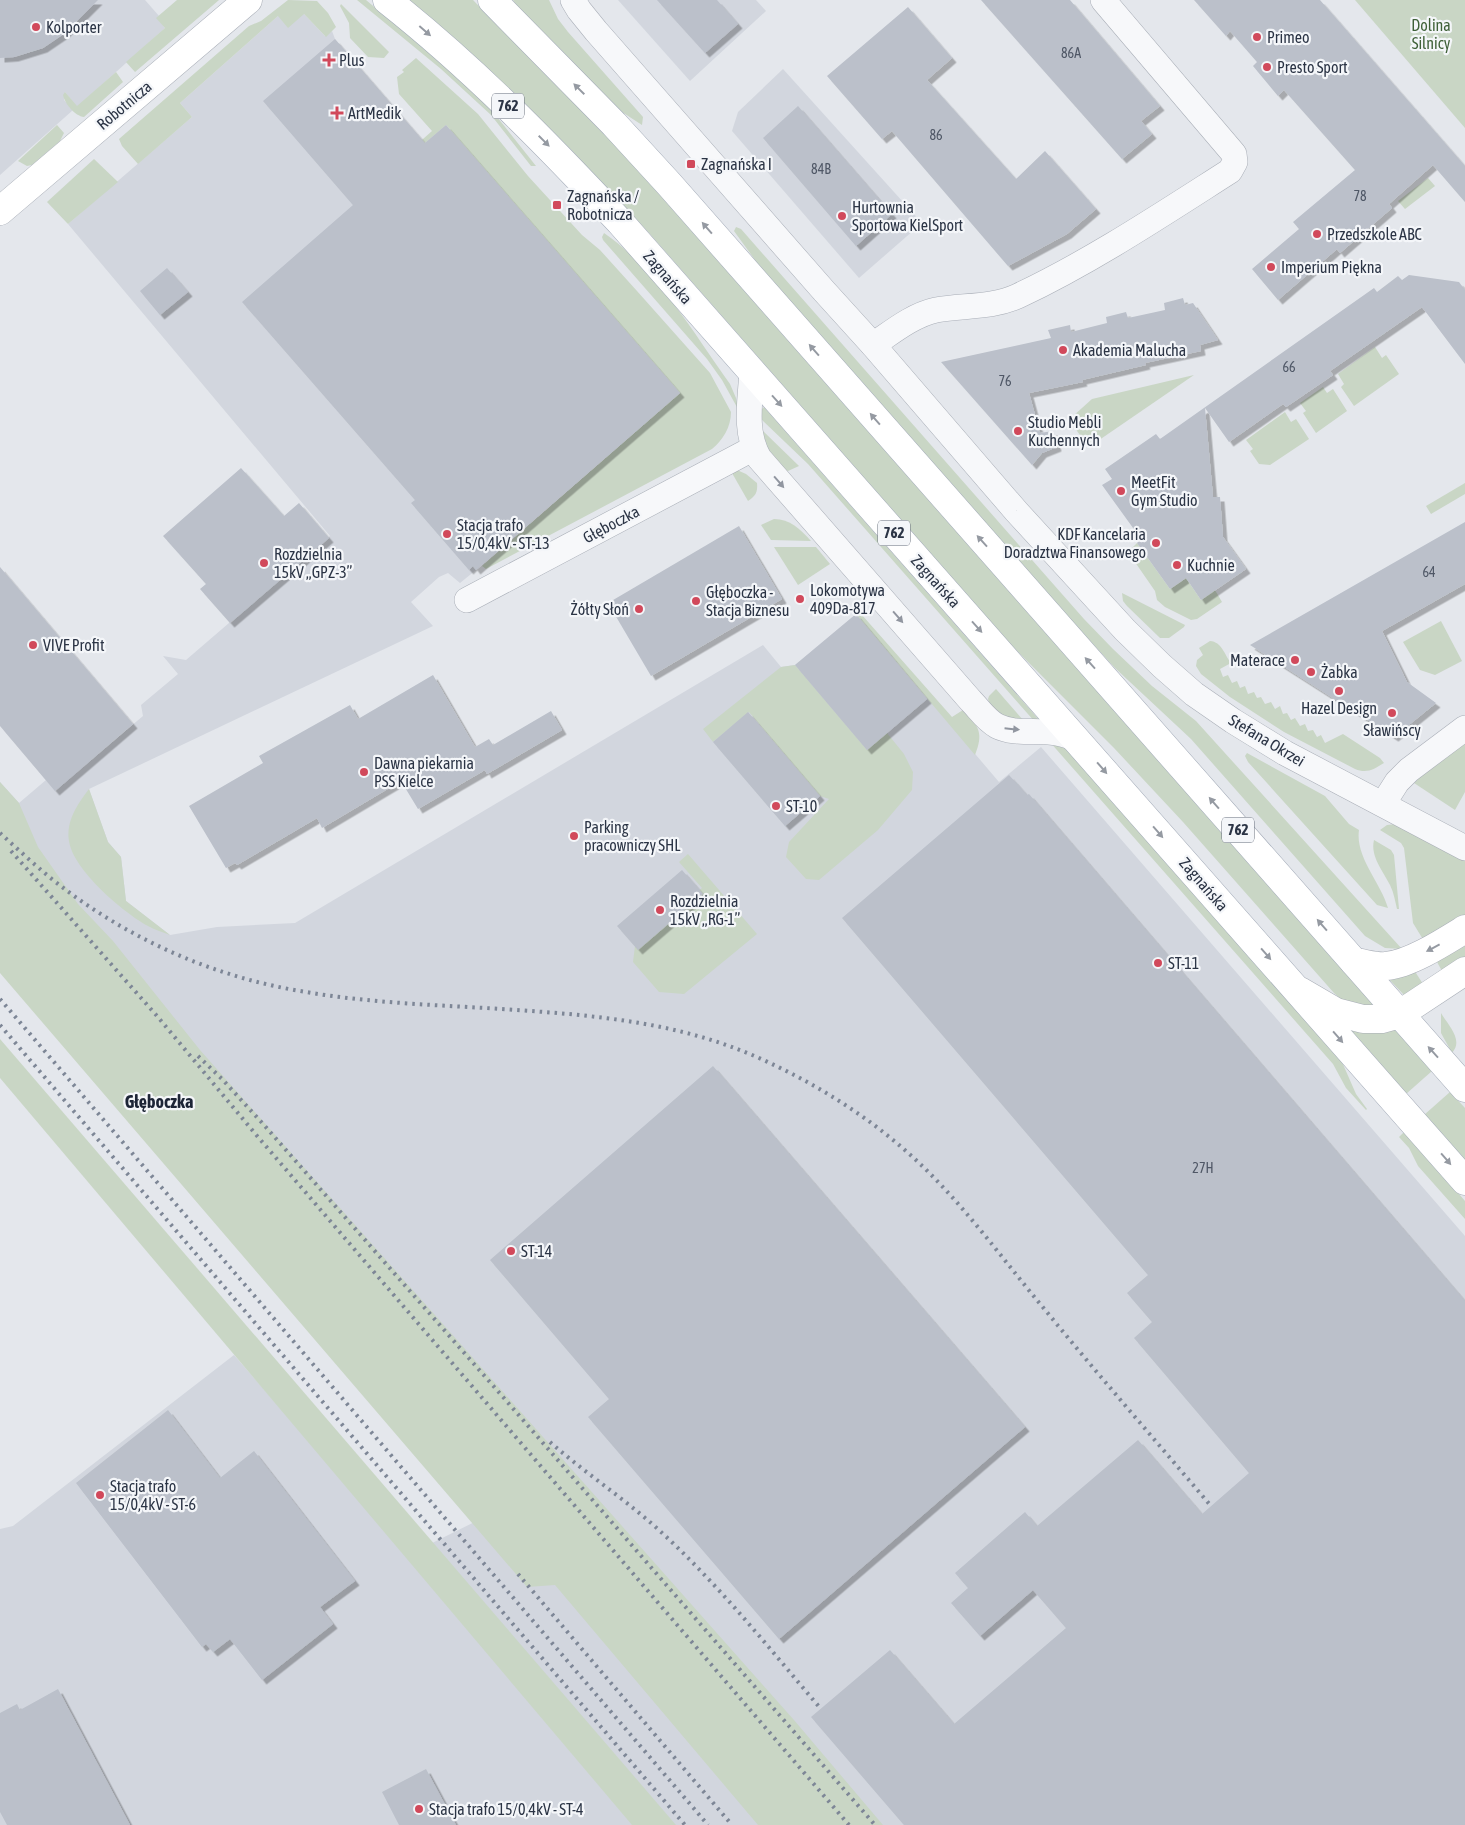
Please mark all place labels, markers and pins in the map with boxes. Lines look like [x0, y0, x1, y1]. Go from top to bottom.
place label: Kolporter [46, 18, 102, 37]
marker: Kolporter [30, 21, 42, 33]
place label: Primeo [1267, 28, 1309, 46]
marker: Primeo [1251, 31, 1263, 43]
place label: Plus [339, 51, 365, 69]
marker: Plus [323, 54, 335, 66]
place label: Presto Sport [1277, 58, 1348, 77]
marker: Presto Sport [1261, 61, 1273, 73]
place label: ArtMedik [348, 104, 401, 122]
marker: ArtMedik [330, 106, 344, 120]
place label: Zagnańska I [701, 155, 772, 174]
marker: Zagnańska I [685, 158, 697, 170]
place label: Zagnańska / Robotnicza [567, 187, 640, 223]
place label: Hurtownia Sportowa KielSport [852, 198, 964, 235]
marker: Zagnańska / Robotnicza [551, 199, 563, 211]
marker: Hurtownia Sportowa KielSport [836, 210, 848, 222]
place label: Przedszkole ABC [1327, 225, 1422, 243]
marker: Przedszkole ABC [1311, 228, 1323, 240]
place label: Imperium Piękna [1281, 258, 1382, 277]
marker: Imperium Piękna [1265, 261, 1277, 273]
place label: Akademia Malucha [1073, 341, 1186, 359]
marker: Akademia Malucha [1057, 344, 1069, 356]
place label: Studio Mebli Kuchennych [1028, 413, 1102, 450]
marker: Studio Mebli Kuchennych [1012, 425, 1024, 437]
place label: MeetFit Gym Studio [1131, 473, 1198, 510]
marker: MeetFit Gym Studio [1115, 485, 1127, 497]
place label: Stacja trafo 15/0,4kV - ST-13 [457, 516, 550, 552]
place label: KDF Kancelaria Doradztwa Finansowego [1004, 525, 1146, 562]
marker: Stacja trafo 15/0,4kV - ST-13 [441, 528, 453, 540]
marker: KDF Kancelaria Doradztwa Finansowego [1150, 537, 1162, 549]
place label: Rozdzielnia 15kV „GPZ-3” [274, 545, 352, 581]
place label: Kuchnie [1187, 556, 1235, 574]
marker: Rozdzielnia 15kV „GPZ-3” [258, 557, 270, 569]
marker: Kuchnie [1171, 559, 1183, 571]
place label: Lokomotywa 409Da-817 [810, 581, 885, 617]
place label: Głęboczka - Stacja Biznesu [706, 583, 789, 620]
marker: Lokomotywa 409Da-817 [794, 593, 806, 605]
marker: Głęboczka - Stacja Biznesu [690, 595, 702, 607]
place label: Żółty Słoń [571, 600, 629, 619]
marker: Żółty Słoń [633, 603, 645, 615]
place label: VIVE Profit [43, 636, 105, 654]
marker: VIVE Profit [27, 639, 39, 651]
place label: Materace [1230, 651, 1285, 669]
marker: Materace [1289, 654, 1301, 666]
place label: Żabka [1321, 663, 1358, 681]
marker: Żabka [1305, 666, 1317, 678]
marker: Hazel Design [1333, 685, 1345, 697]
place label: Hazel Design [1301, 699, 1377, 718]
marker: Sławińscy [1386, 707, 1398, 719]
place label: Sławińscy [1363, 721, 1421, 740]
place label: Dawna piekarnia PSS Kielce [374, 754, 474, 790]
marker: Dawna piekarnia PSS Kielce [358, 766, 370, 778]
place label: ST-10 [786, 797, 817, 815]
marker: ST-10 [770, 800, 782, 812]
place label: Parking pracowniczy SHL [584, 818, 681, 855]
marker: Parking pracowniczy SHL [568, 830, 580, 842]
place label: Rozdzielnia 15kV „RG-1” [670, 892, 740, 928]
marker: Rozdzielnia 15kV „RG-1” [654, 904, 666, 916]
place label: ST-11 [1168, 954, 1199, 972]
marker: ST-11 [1152, 957, 1164, 969]
place label: ST-14 [521, 1242, 552, 1260]
marker: ST-14 [505, 1245, 517, 1257]
place label: Stacja trafo 15/0,4kV - ST-6 [110, 1477, 196, 1513]
marker: Stacja trafo 15/0,4kV - ST-6 [94, 1489, 106, 1501]
place label: Stacja trafo 15/0,4kV - ST-4 [429, 1800, 584, 1819]
marker: Stacja trafo 15/0,4kV - ST-4 [413, 1803, 425, 1815]

